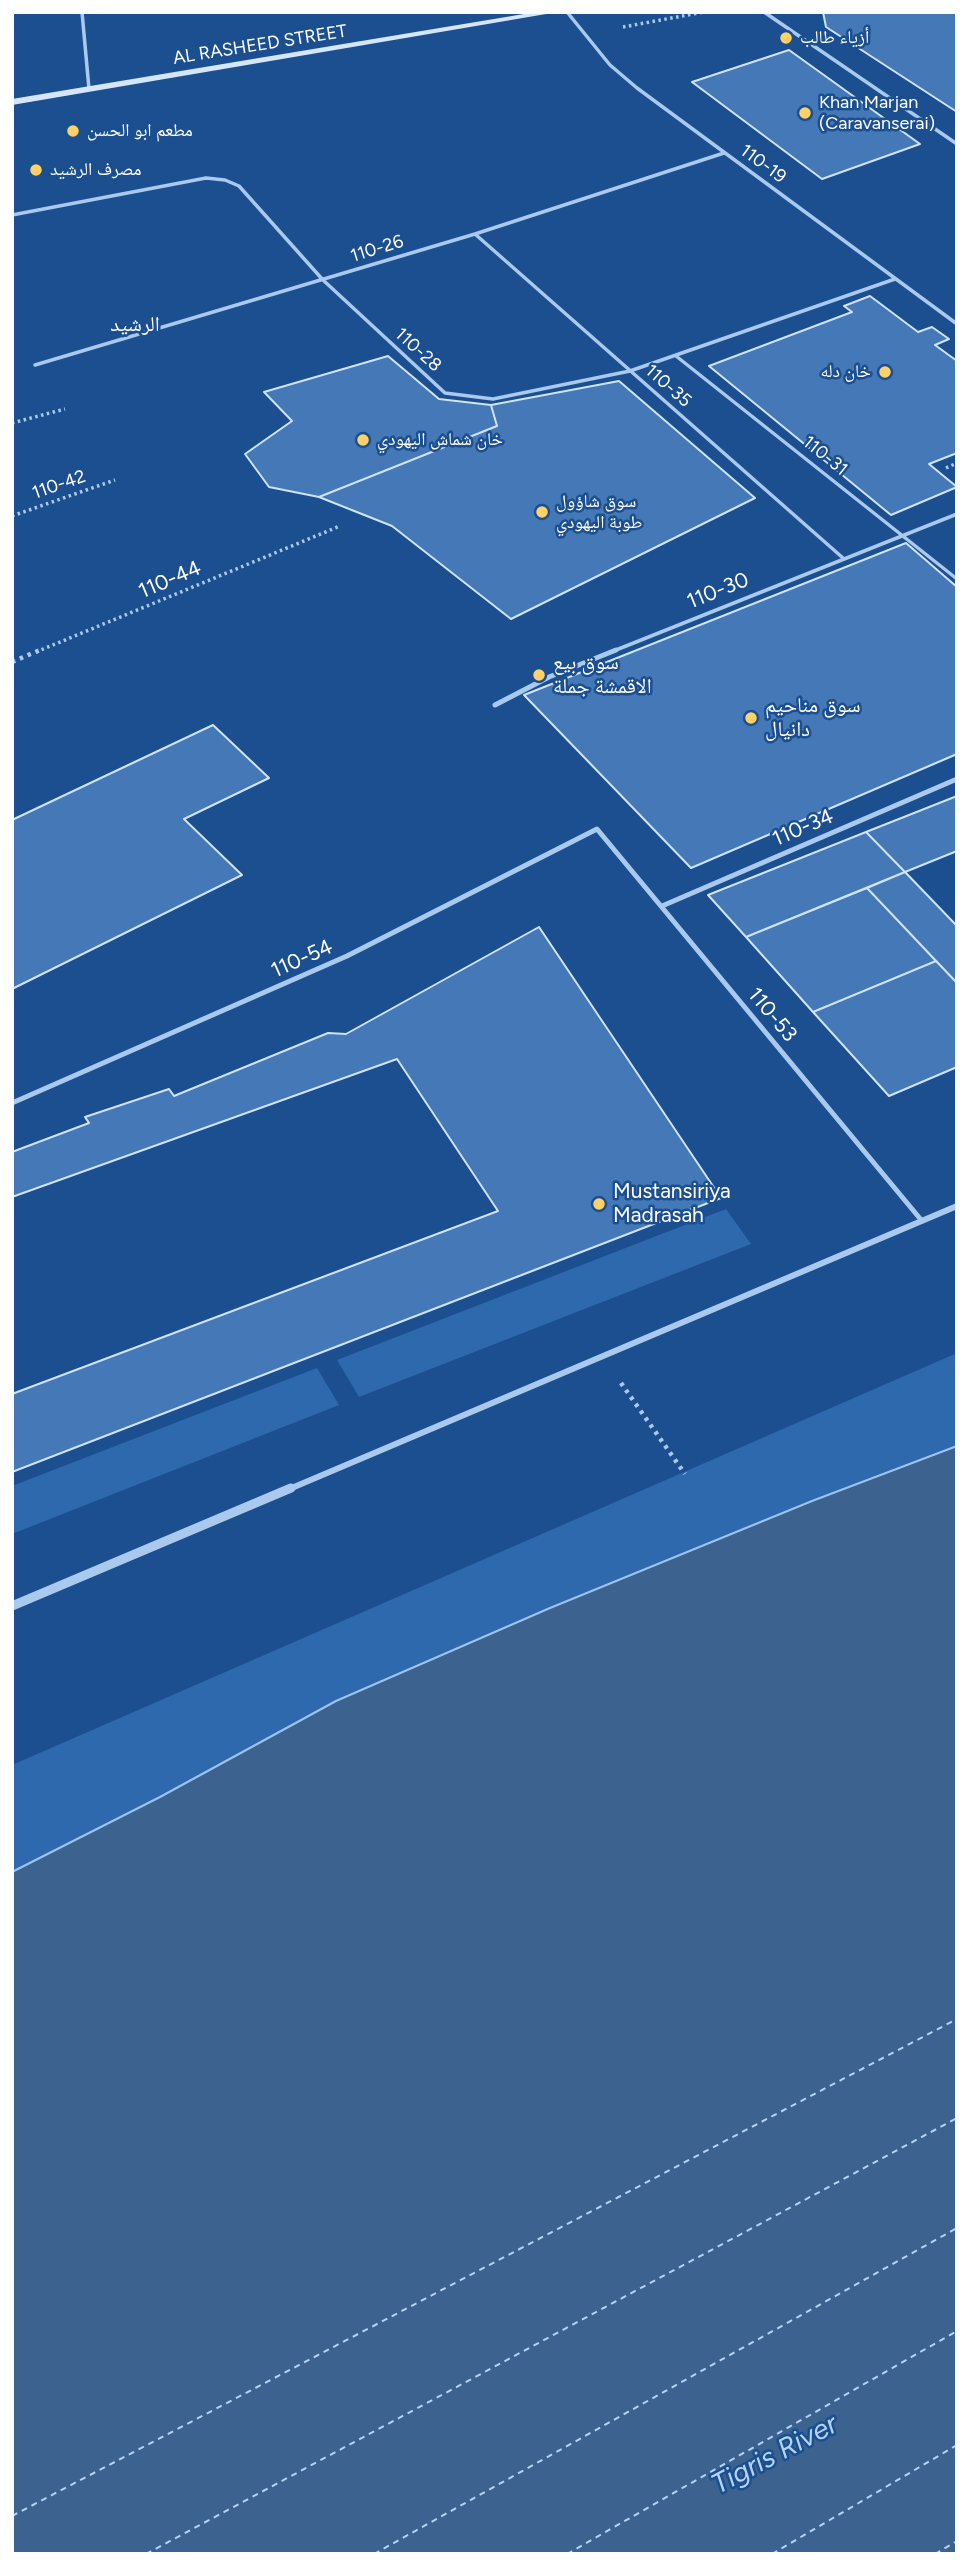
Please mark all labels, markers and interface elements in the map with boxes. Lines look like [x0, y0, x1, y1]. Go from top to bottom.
street label: AL RASHEED STREET [172, 21, 348, 69]
place label: أزياء طالب [800, 27, 869, 49]
marker: أزياء طالب [778, 30, 794, 46]
place label: Khan Marjan (Caravanserai) [819, 92, 935, 134]
marker: Khan Marjan (Caravanserai) [797, 105, 813, 121]
place label: مطعم ابو الحسن [87, 120, 193, 142]
marker: مطعم ابو الحسن [65, 123, 81, 139]
street label: 110-19 [736, 140, 790, 188]
place label: مصرف الرشيد [50, 159, 141, 181]
marker: مصرف الرشيد [28, 162, 44, 178]
street label: 110-26 [348, 231, 406, 267]
district label: الرشيد [110, 312, 160, 338]
street label: 110-28 [390, 324, 446, 376]
street label: 110-35 [641, 360, 695, 412]
place label: خان دله [821, 361, 871, 383]
marker: خان دله [877, 364, 893, 380]
place label: خان شماش اليهودي [377, 429, 503, 451]
marker: خان شماش اليهودي [355, 432, 371, 448]
street label: 110-31 [798, 432, 852, 480]
street label: 110-42 [29, 466, 89, 504]
place label: سوق شاؤول طوبة اليهودي [556, 491, 642, 534]
marker: سوق شاؤول طوبة اليهودي [534, 504, 550, 520]
street label: 110-44 [135, 556, 205, 604]
street label: 110-30 [683, 567, 753, 615]
place label: سوق بيع الاقمشة جملة [553, 650, 652, 700]
marker: سوق بيع الاقمشة جملة [531, 667, 547, 683]
place label: سوق مناحيم دانيال [765, 693, 860, 743]
marker: سوق مناحيم دانيال [743, 710, 759, 726]
street label: 110-34 [769, 804, 837, 852]
street label: 110-54 [267, 934, 337, 984]
street label: 110-53 [742, 983, 802, 1047]
place label: Mustansiriya Madrasah [613, 1179, 731, 1229]
marker: Mustansiriya Madrasah [591, 1196, 607, 1212]
water label: Tigris River [706, 2408, 844, 2502]

